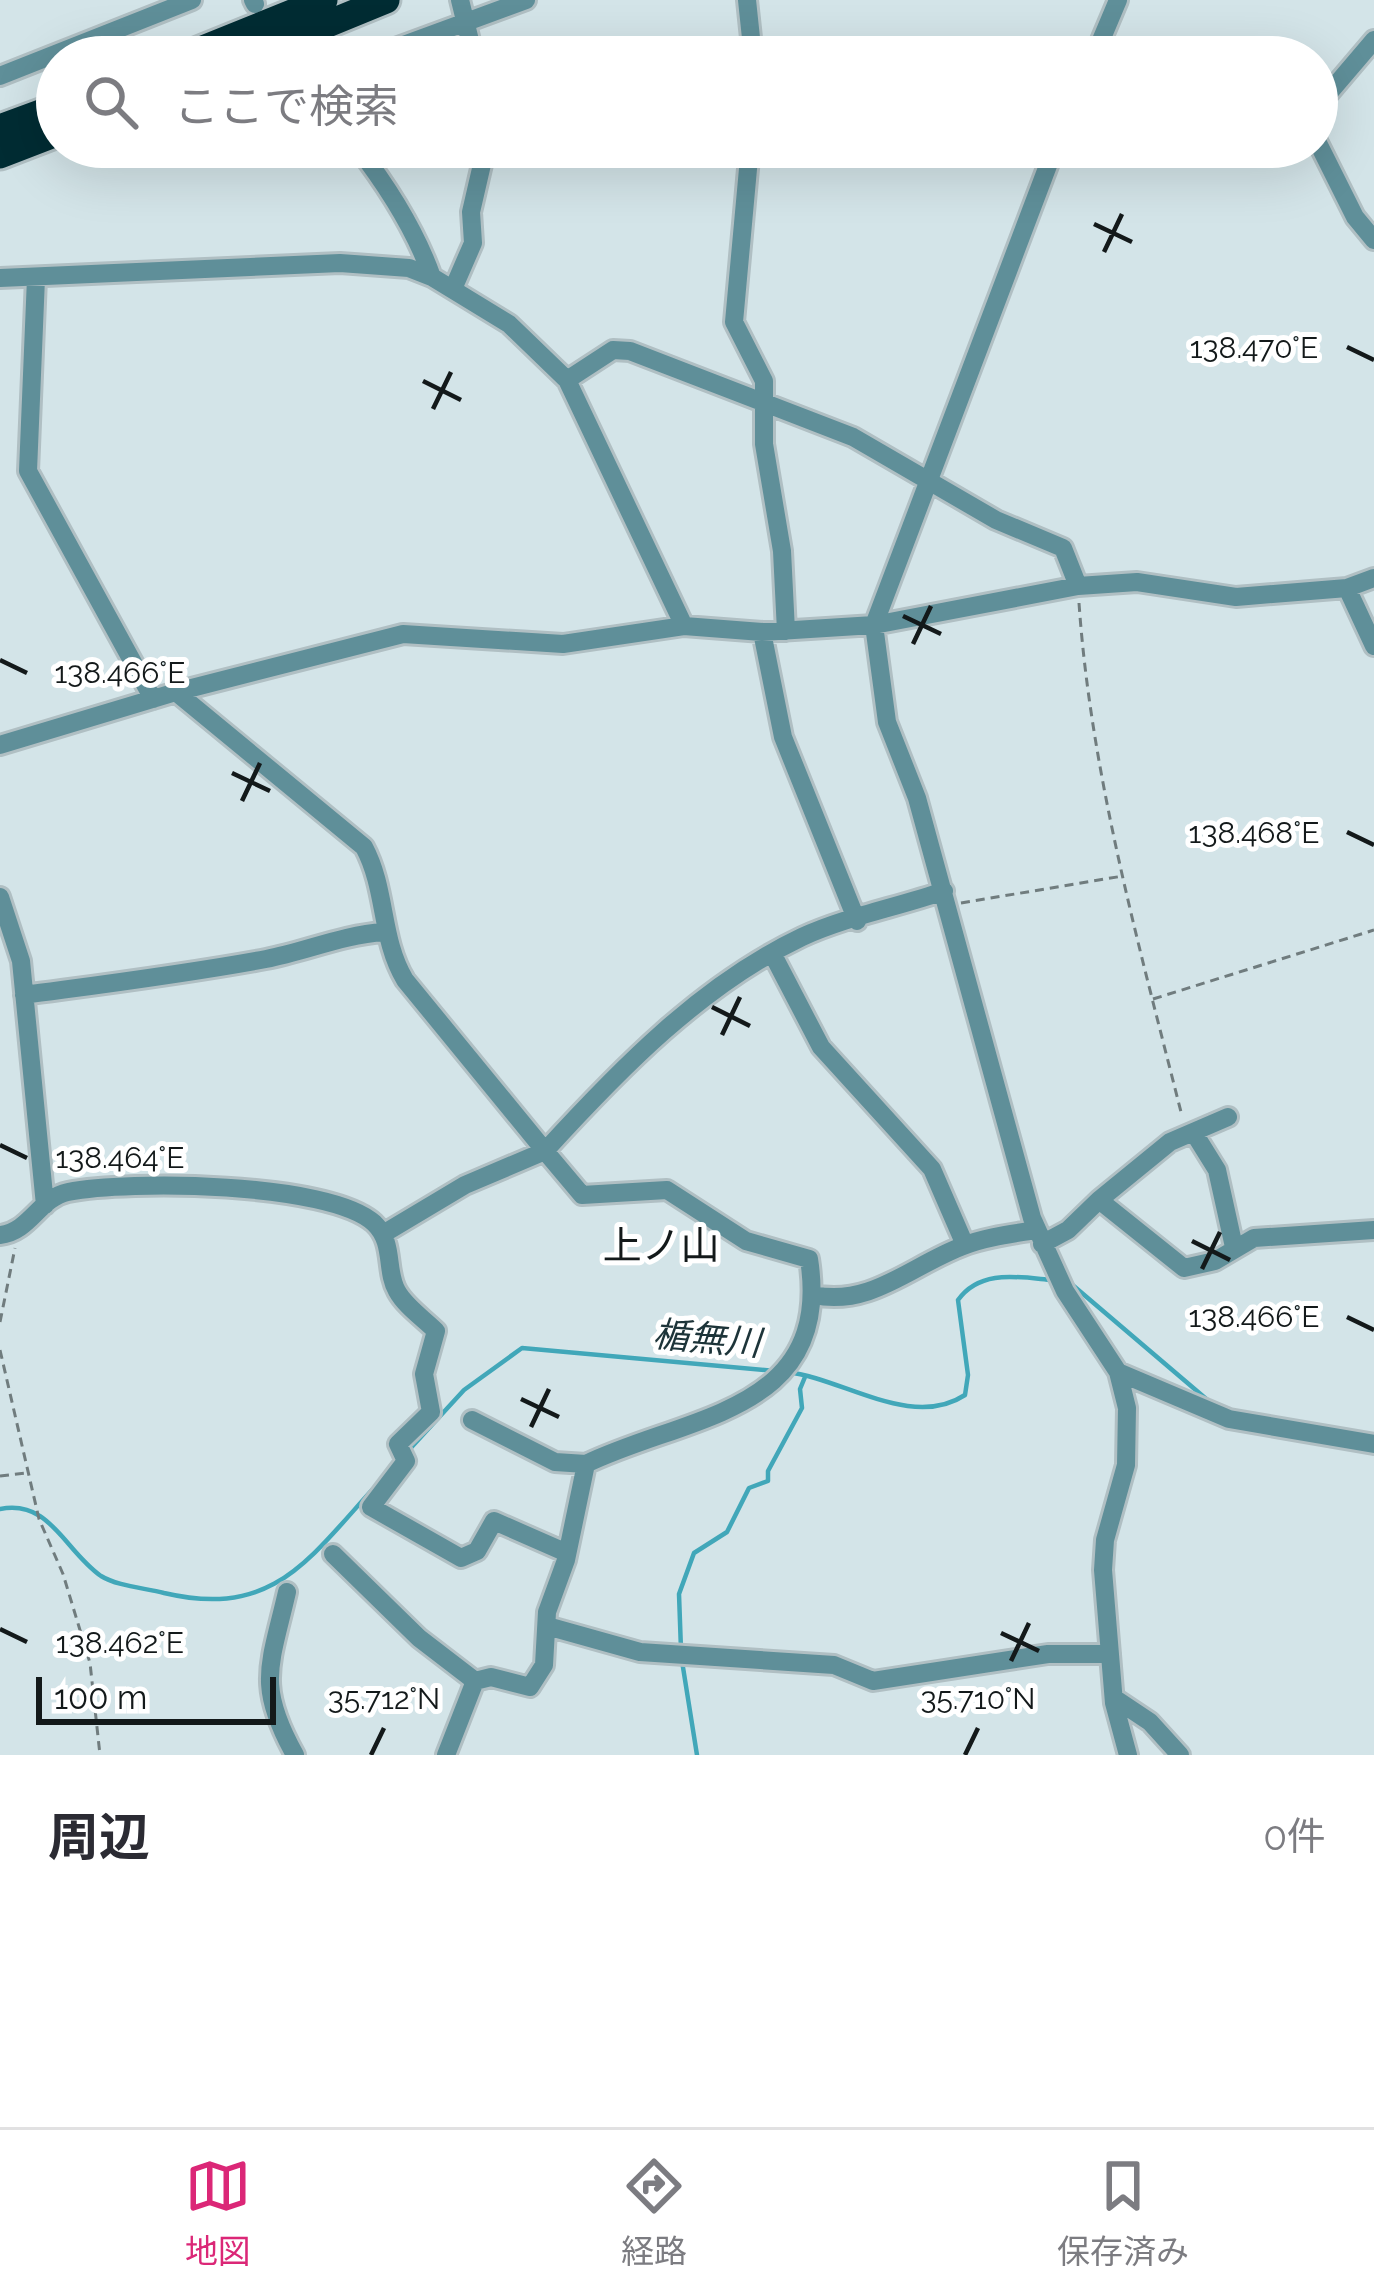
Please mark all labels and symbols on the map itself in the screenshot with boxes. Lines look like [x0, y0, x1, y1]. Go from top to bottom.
text: 138.470°E [1190, 330, 1318, 365]
text: 138.466°E [54, 655, 186, 690]
text: 138.468°E [1189, 815, 1319, 850]
text: 138.464°E [55, 1140, 185, 1175]
district label: 上ノ山 [602, 1222, 720, 1268]
text: 138.466°E [1188, 1299, 1320, 1334]
water label: 楯無川 [651, 1312, 767, 1364]
text: 138.462°E [56, 1625, 184, 1660]
scale bar [36, 1671, 276, 1724]
text: 35.712°N [328, 1681, 440, 1716]
text: 35.710°N [920, 1681, 1036, 1716]

